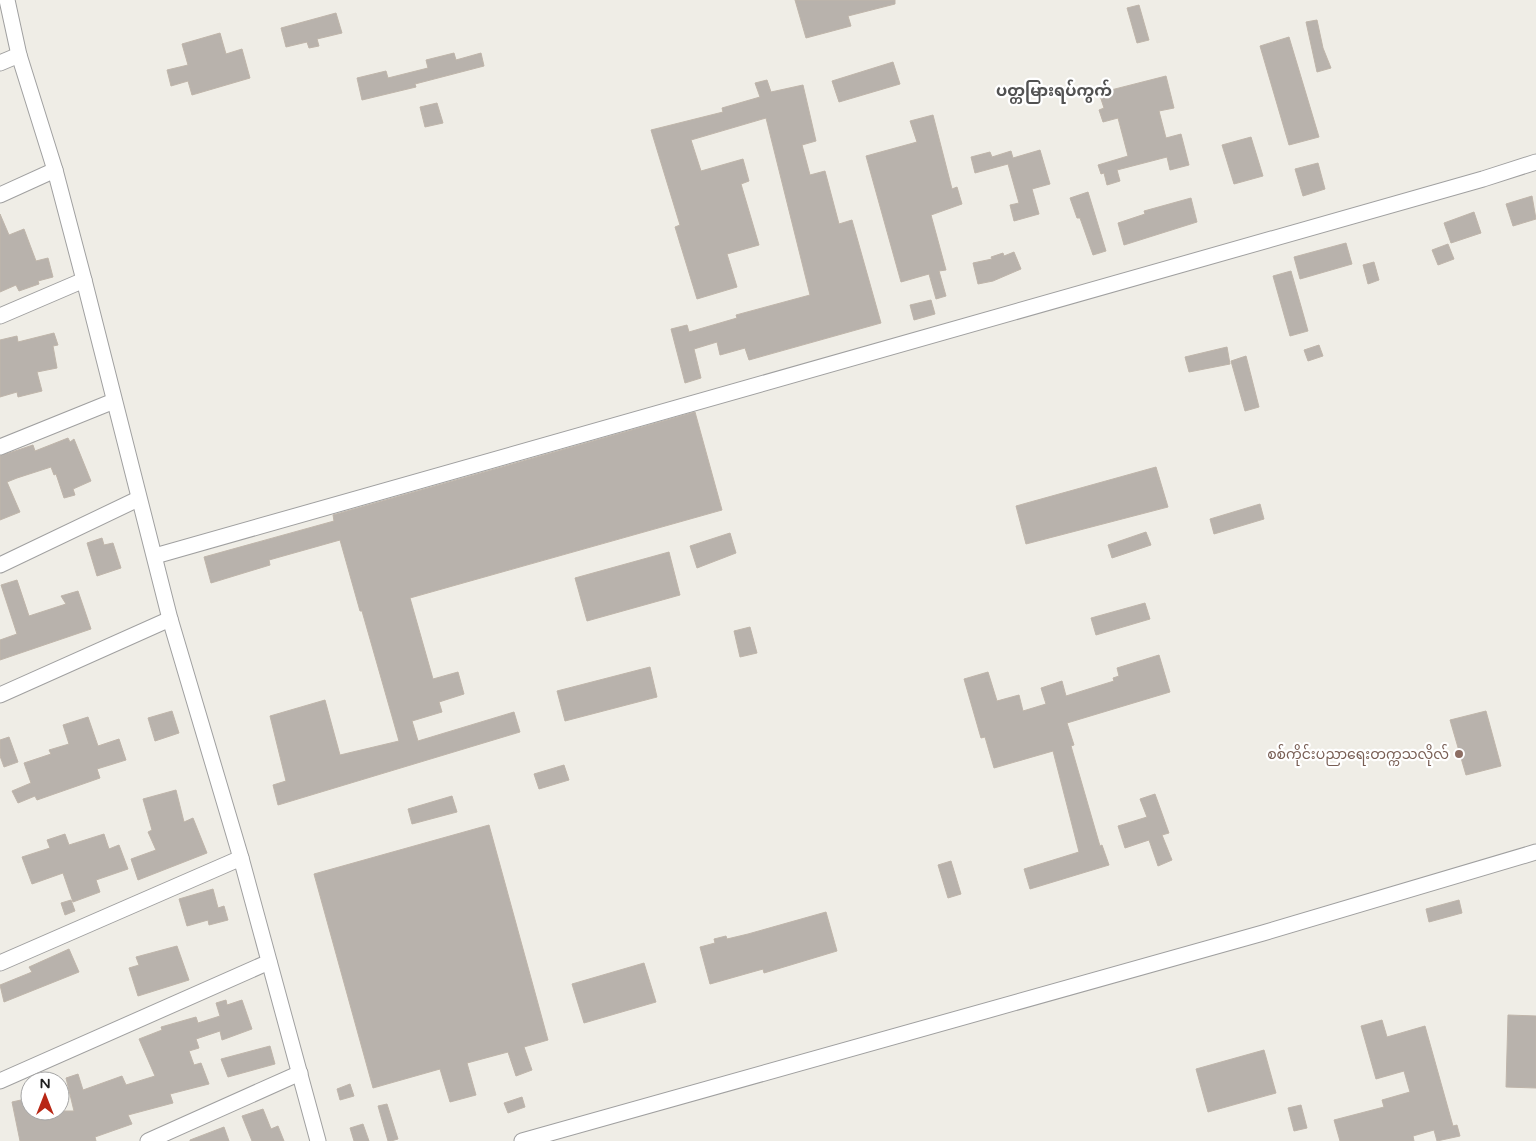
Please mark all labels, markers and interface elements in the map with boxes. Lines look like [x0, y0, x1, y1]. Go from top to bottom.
district label: ပတ္တမြားရပ်ကွက် [996, 79, 1112, 104]
place label: စစ်ကိုင်းပညာရေးတက္ကသလိုလ် [1267, 744, 1449, 766]
marker: စစ်ကိုင်းပညာရေးတက္ကသလိုလ် [1453, 748, 1465, 760]
north arrow [20, 1071, 70, 1121]
text: N [39, 1075, 51, 1092]

